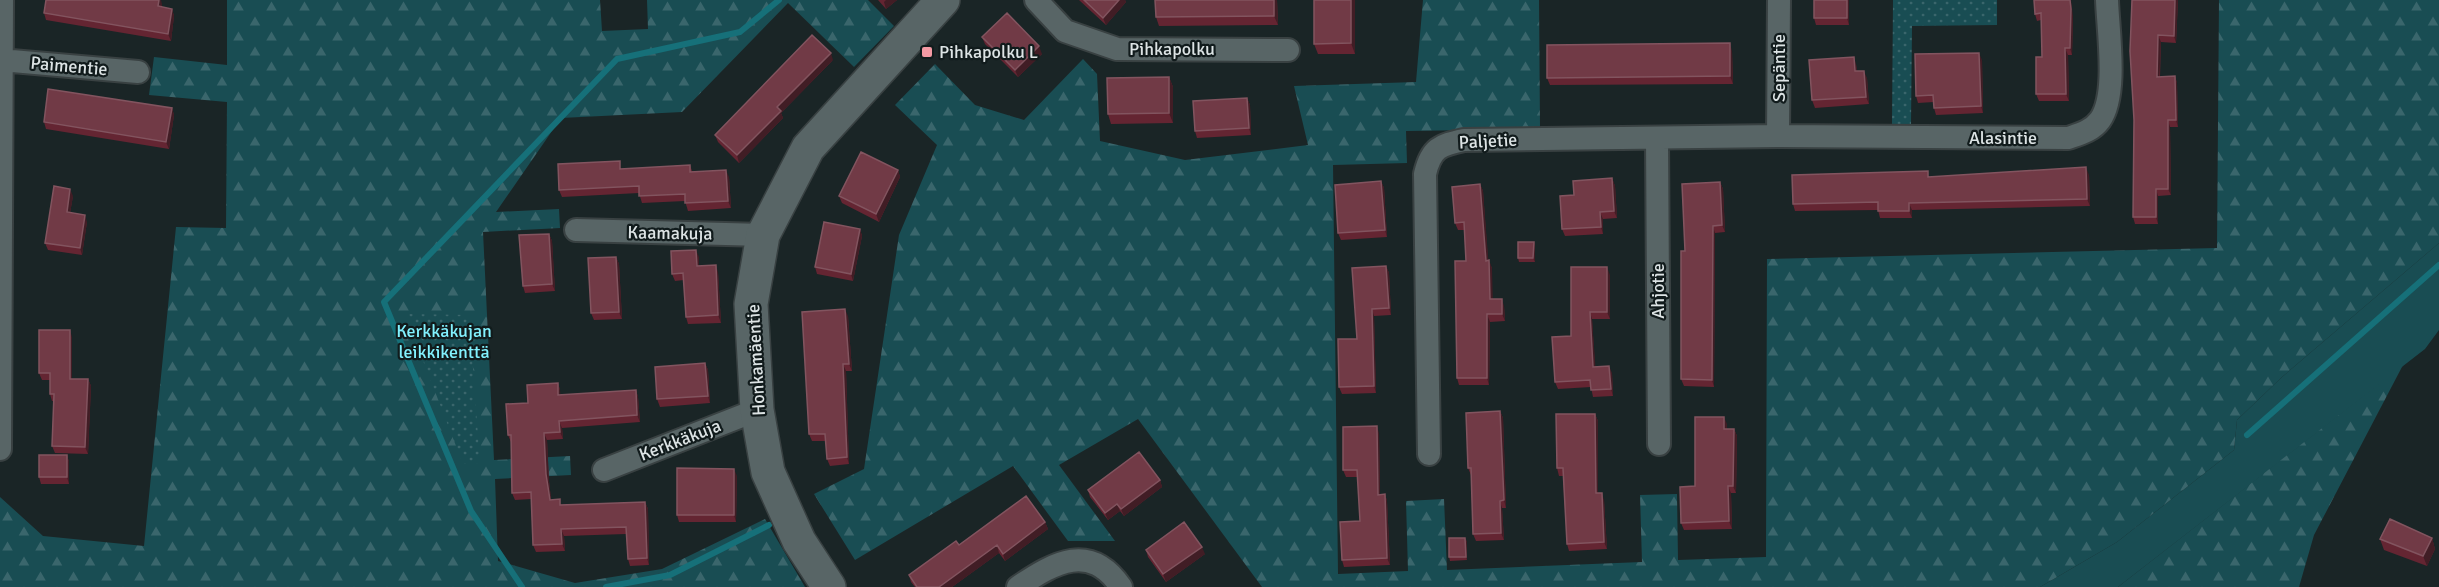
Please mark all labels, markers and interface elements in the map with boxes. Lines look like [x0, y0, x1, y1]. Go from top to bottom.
street label: Sepäntie [1768, 34, 1790, 102]
street label: Pihkapolku [1129, 38, 1215, 60]
place label: Pihkapolku L [939, 41, 1038, 63]
marker: Pihkapolku L [920, 45, 934, 59]
street label: Paimentie [30, 52, 108, 80]
street label: Alasintie [1969, 127, 2037, 149]
street label: Paljetie [1458, 128, 1518, 154]
street label: Kaamakuja [627, 221, 713, 245]
street label: Ahjotie [1647, 263, 1669, 319]
street label: Honkamäentie [742, 303, 770, 417]
park label: Kerkkäkujan leikkikenttä [396, 320, 492, 363]
street label: Kerkkäkuja [636, 414, 724, 466]

